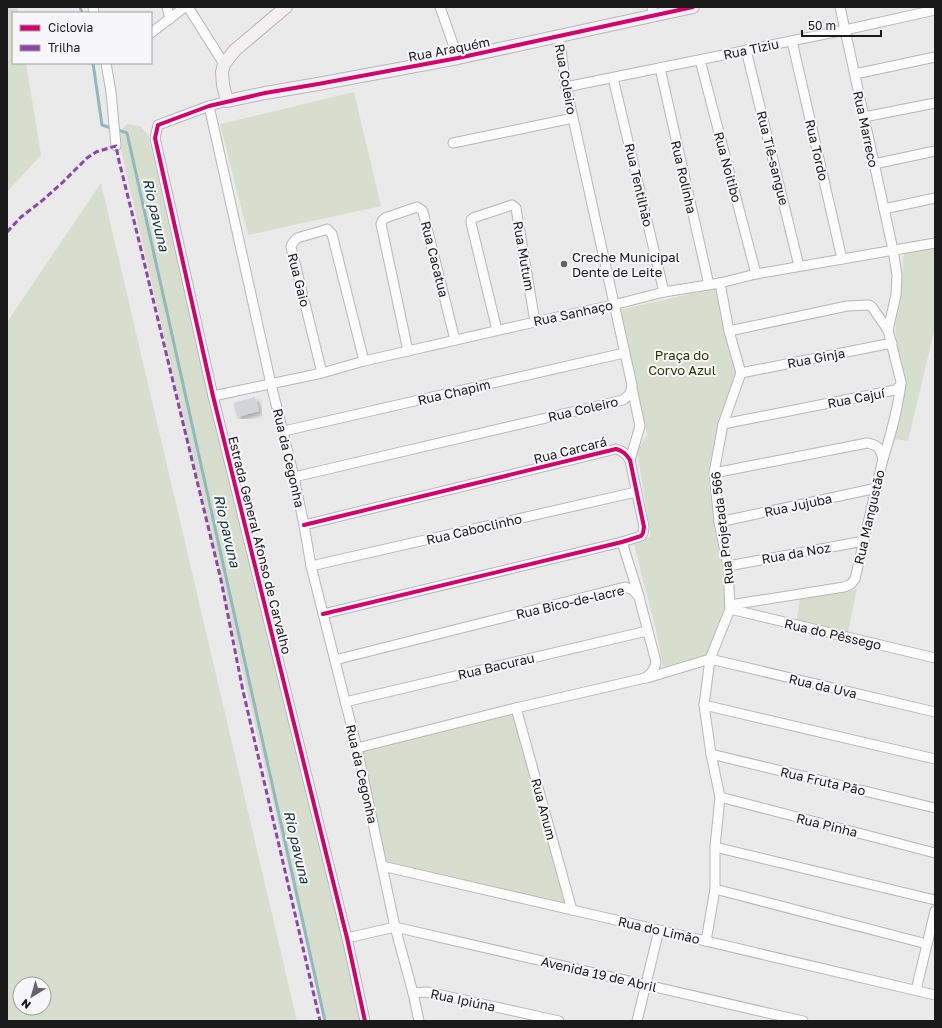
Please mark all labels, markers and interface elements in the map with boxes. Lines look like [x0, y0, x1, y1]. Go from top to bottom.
legend [12, 12, 152, 64]
scale bar [802, 12, 881, 38]
text: 50 m [808, 18, 836, 33]
text: Ciclovia [48, 20, 93, 35]
street label: Rua Araquém [407, 33, 491, 65]
street label: Rua Tiziu [722, 35, 780, 63]
text: Trilha [48, 40, 80, 55]
street label: Rua Coleiro [552, 42, 580, 116]
street label: Rua Marreco [850, 89, 882, 169]
street label: Rua Tiê-sangue [754, 109, 792, 207]
street label: Rua Tordo [802, 118, 832, 182]
street label: Rua Noitibo [711, 130, 745, 204]
street label: Rua Rolinha [668, 139, 700, 215]
street label: Rua Tentilhão [622, 142, 656, 229]
water label: Rio pavuna [140, 177, 173, 254]
street label: Rua Cacatua [418, 219, 452, 299]
street label: Rua Mutum [510, 220, 538, 292]
place label: Creche Municipal Dente de Leite [572, 249, 680, 280]
street label: Rua Gaio [285, 251, 313, 309]
marker: Creche Municipal Dente de Leite [559, 259, 569, 269]
street label: Rua Sanhaço [532, 297, 614, 329]
street label: Rua Ginja [786, 345, 846, 371]
park label: Praça do Corvo Azul [648, 347, 716, 378]
street label: Rua Chapim [416, 376, 492, 408]
street label: Rua Cajuí [826, 384, 888, 411]
street label: Rua Coleiro [546, 393, 620, 425]
street label: Rua da Cegonha [270, 407, 308, 509]
street label: Rua Carcará [532, 433, 608, 467]
street label: Estrada General Afonso de Carvalho [225, 434, 295, 656]
street label: Rua Mangustão [850, 468, 888, 566]
street label: Rua Projetada 566 [707, 470, 737, 585]
street label: Rua Jujuba [763, 490, 833, 520]
water label: Rio pavuna [211, 493, 244, 570]
street label: Rua Caboclinho [425, 510, 524, 548]
street label: Rua da Noz [760, 539, 832, 567]
street label: Rua Bico-de-lacre [514, 582, 626, 622]
street label: Rua do Pêssego [783, 615, 883, 653]
street label: Rua Bacurau [456, 649, 536, 683]
street label: Rua da Uva [787, 670, 859, 702]
street label: Rua da Cegonha [343, 723, 381, 825]
street label: Rua Fruta Pão [779, 763, 867, 799]
street label: Rua Anum [528, 776, 560, 842]
water label: Rio pavuna [281, 809, 314, 886]
street label: Rua Pinha [795, 810, 859, 840]
street label: Rua do Limão [616, 913, 702, 947]
street label: Avenida 19 de Abril [540, 953, 658, 995]
north arrow [12, 976, 52, 1016]
street label: Rua Ipiúna [429, 985, 497, 1015]
text: N [18, 997, 33, 1012]

